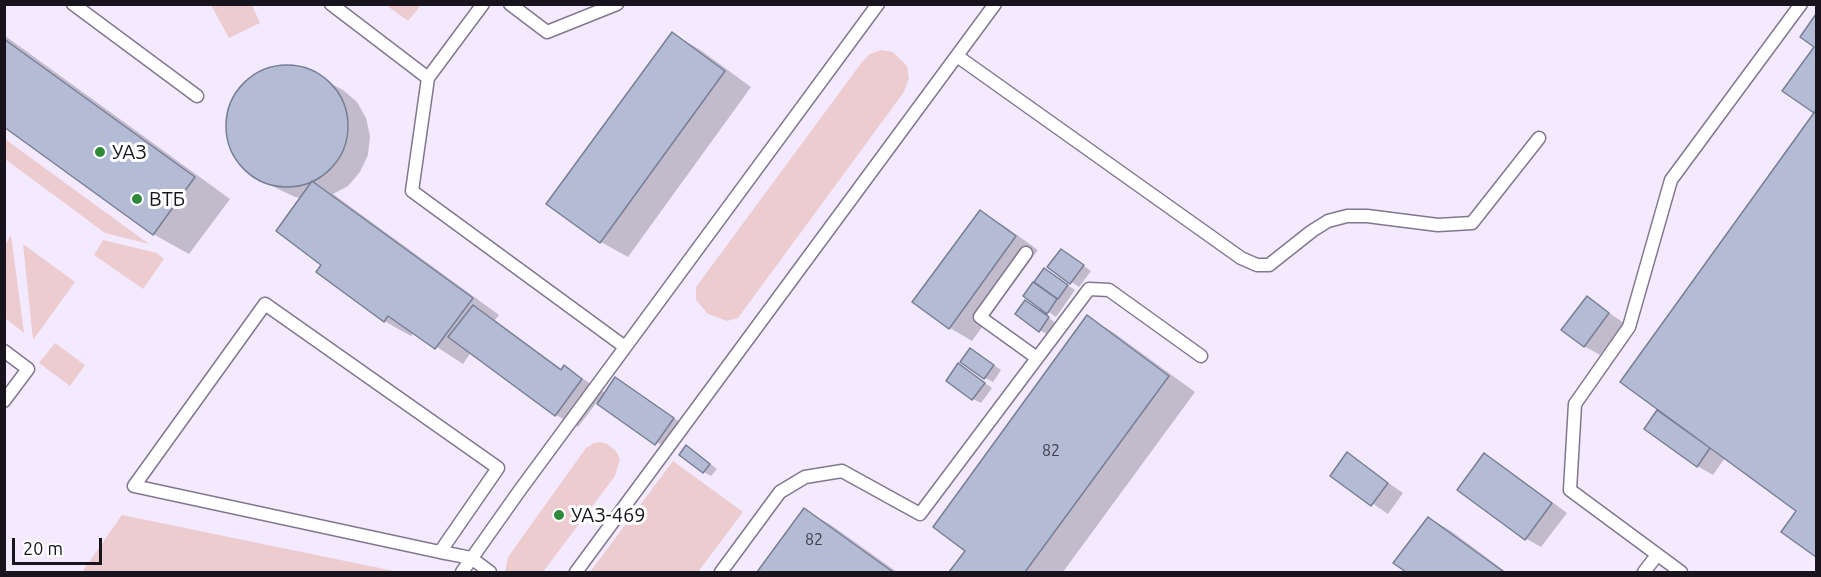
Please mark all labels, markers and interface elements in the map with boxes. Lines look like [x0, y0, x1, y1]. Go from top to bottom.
place label: УАЗ [112, 140, 147, 164]
marker: УАЗ [93, 145, 107, 159]
place label: ВТБ [149, 187, 185, 211]
marker: ВТБ [130, 192, 144, 206]
house number: 82 [1042, 441, 1060, 461]
place label: УАЗ-469 [571, 503, 645, 527]
marker: УАЗ-469 [552, 508, 566, 522]
scale bar [15, 526, 105, 564]
house number: 82 [805, 530, 823, 550]
text: 20 m [23, 538, 63, 558]

